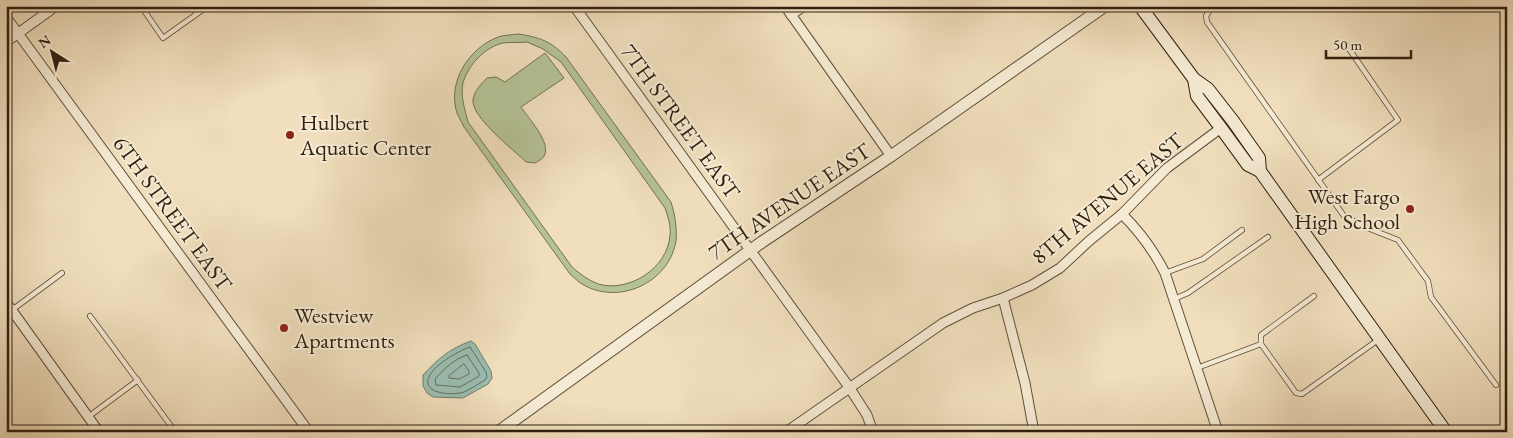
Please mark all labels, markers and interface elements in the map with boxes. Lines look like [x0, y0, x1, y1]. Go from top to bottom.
north arrow [28, 28, 78, 78]
scale bar [1326, 28, 1410, 60]
text: N [34, 30, 55, 52]
text: 50 m [1333, 35, 1362, 54]
street label: 7TH STREET EAST [615, 38, 747, 205]
place label: Hulbert Aquatic Center [299, 108, 432, 162]
street label: 8TH AVENUE EAST [1025, 126, 1190, 271]
marker: Hulbert Aquatic Center [284, 129, 296, 141]
street label: 6TH STREET EAST [107, 130, 239, 297]
street label: 7TH AVENUE EAST [702, 136, 876, 267]
place label: West Fargo High School [1294, 182, 1400, 236]
marker: West Fargo High School [1404, 203, 1416, 215]
place label: Westview Apartments [293, 301, 395, 355]
marker: Westview Apartments [278, 322, 290, 334]

